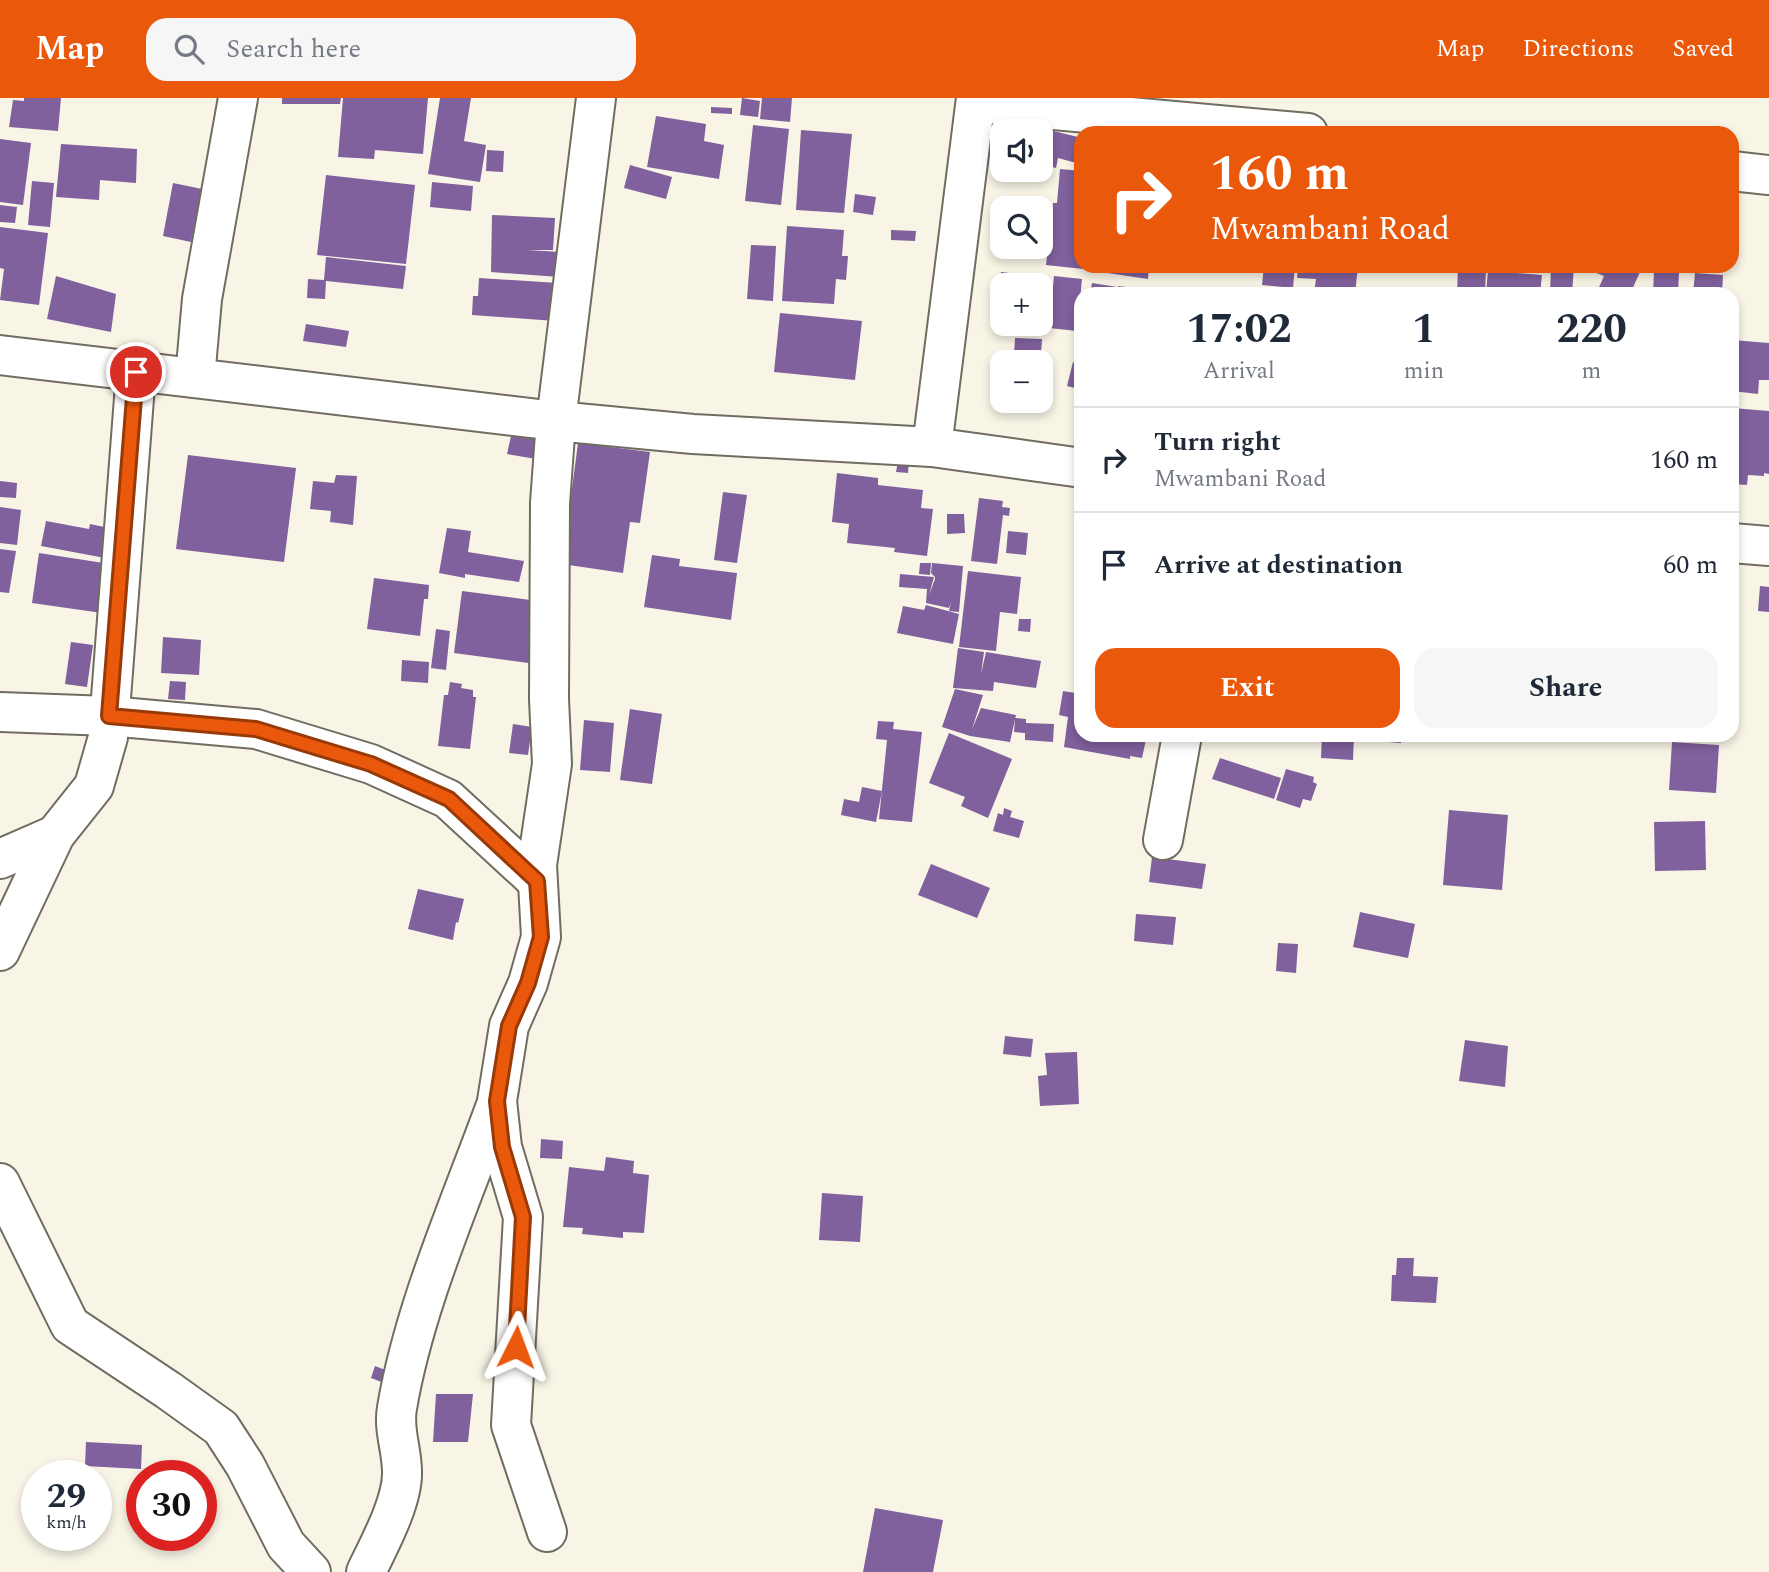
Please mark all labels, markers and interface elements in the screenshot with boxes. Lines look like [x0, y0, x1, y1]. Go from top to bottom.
search box [146, 18, 636, 81]
text: Map [35, 24, 104, 74]
text: Search here [226, 29, 361, 69]
icon: search [170, 30, 208, 68]
text: Map [1436, 31, 1484, 67]
text: Directions [1522, 31, 1634, 67]
text: Saved [1672, 31, 1734, 67]
map controls [990, 119, 1053, 413]
button: sound [990, 119, 1053, 182]
text: 160 m [1210, 137, 1349, 212]
icon: right [1095, 154, 1186, 245]
button: search [990, 196, 1053, 259]
text: Mwambani Road [1210, 205, 1450, 254]
button: + [990, 273, 1053, 336]
text: 17:02 [1186, 298, 1292, 361]
text: 1 [1412, 298, 1436, 361]
text: 220 [1556, 298, 1627, 361]
pin [106, 342, 166, 402]
button: − [990, 350, 1053, 413]
icon: arrive [117, 353, 155, 391]
text: Arrival [1203, 354, 1275, 389]
text: min [1404, 354, 1444, 389]
text: m [1582, 354, 1601, 389]
text: Turn right [1154, 422, 1281, 462]
text: 160 m [1650, 440, 1718, 480]
icon: right [1095, 441, 1133, 479]
text: Mwambani Road [1154, 462, 1326, 497]
text: Arrive at destination [1154, 545, 1403, 585]
text: 60 m [1663, 545, 1718, 585]
icon: arrive [1095, 546, 1133, 584]
button: Exit [1095, 648, 1400, 728]
button: Share [1414, 648, 1718, 728]
position arrow [479, 1310, 553, 1384]
speed limit sign: 30 [126, 1460, 217, 1551]
text: 29 [47, 1470, 86, 1523]
text: km/h [46, 1509, 87, 1536]

